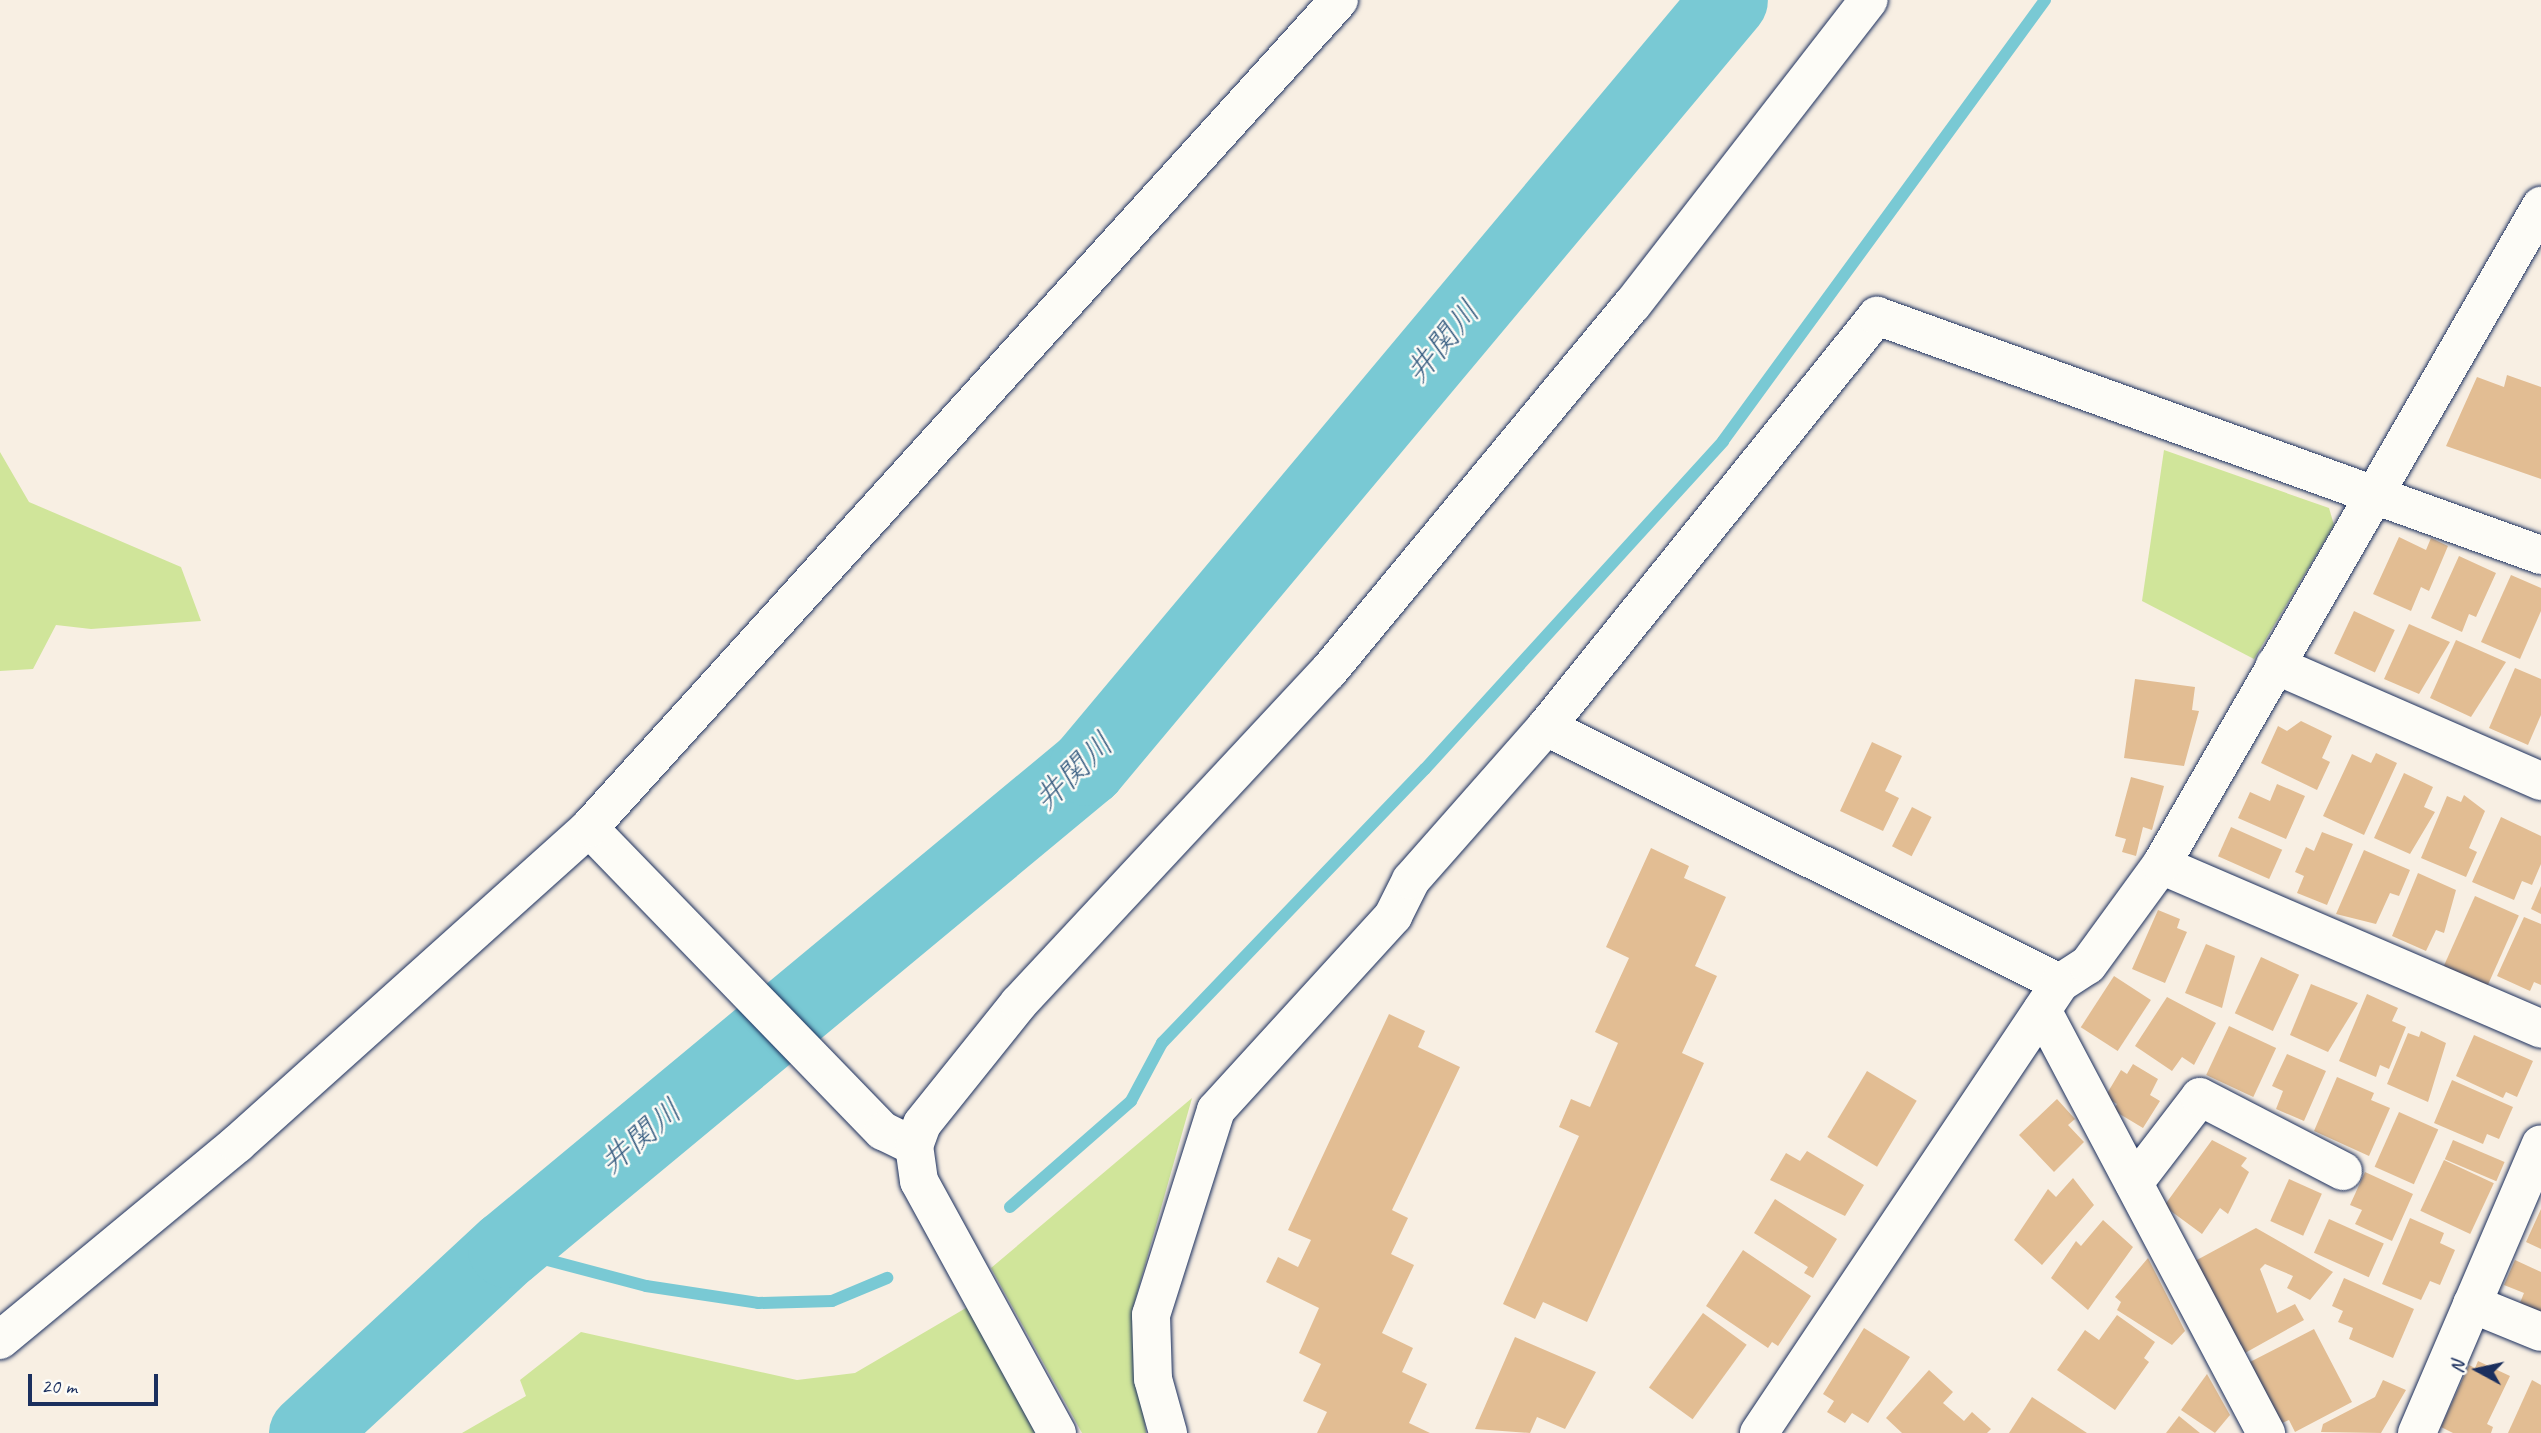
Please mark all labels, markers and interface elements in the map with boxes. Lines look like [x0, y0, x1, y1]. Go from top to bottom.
water label: 井関川 [1397, 293, 1489, 391]
water label: 井関川 [1026, 725, 1122, 819]
water label: 井関川 [592, 1091, 690, 1183]
north arrow [2443, 1335, 2513, 1405]
scale bar [32, 1360, 161, 1404]
text: N [2445, 1360, 2470, 1375]
text: 20 m [41, 1373, 77, 1399]

